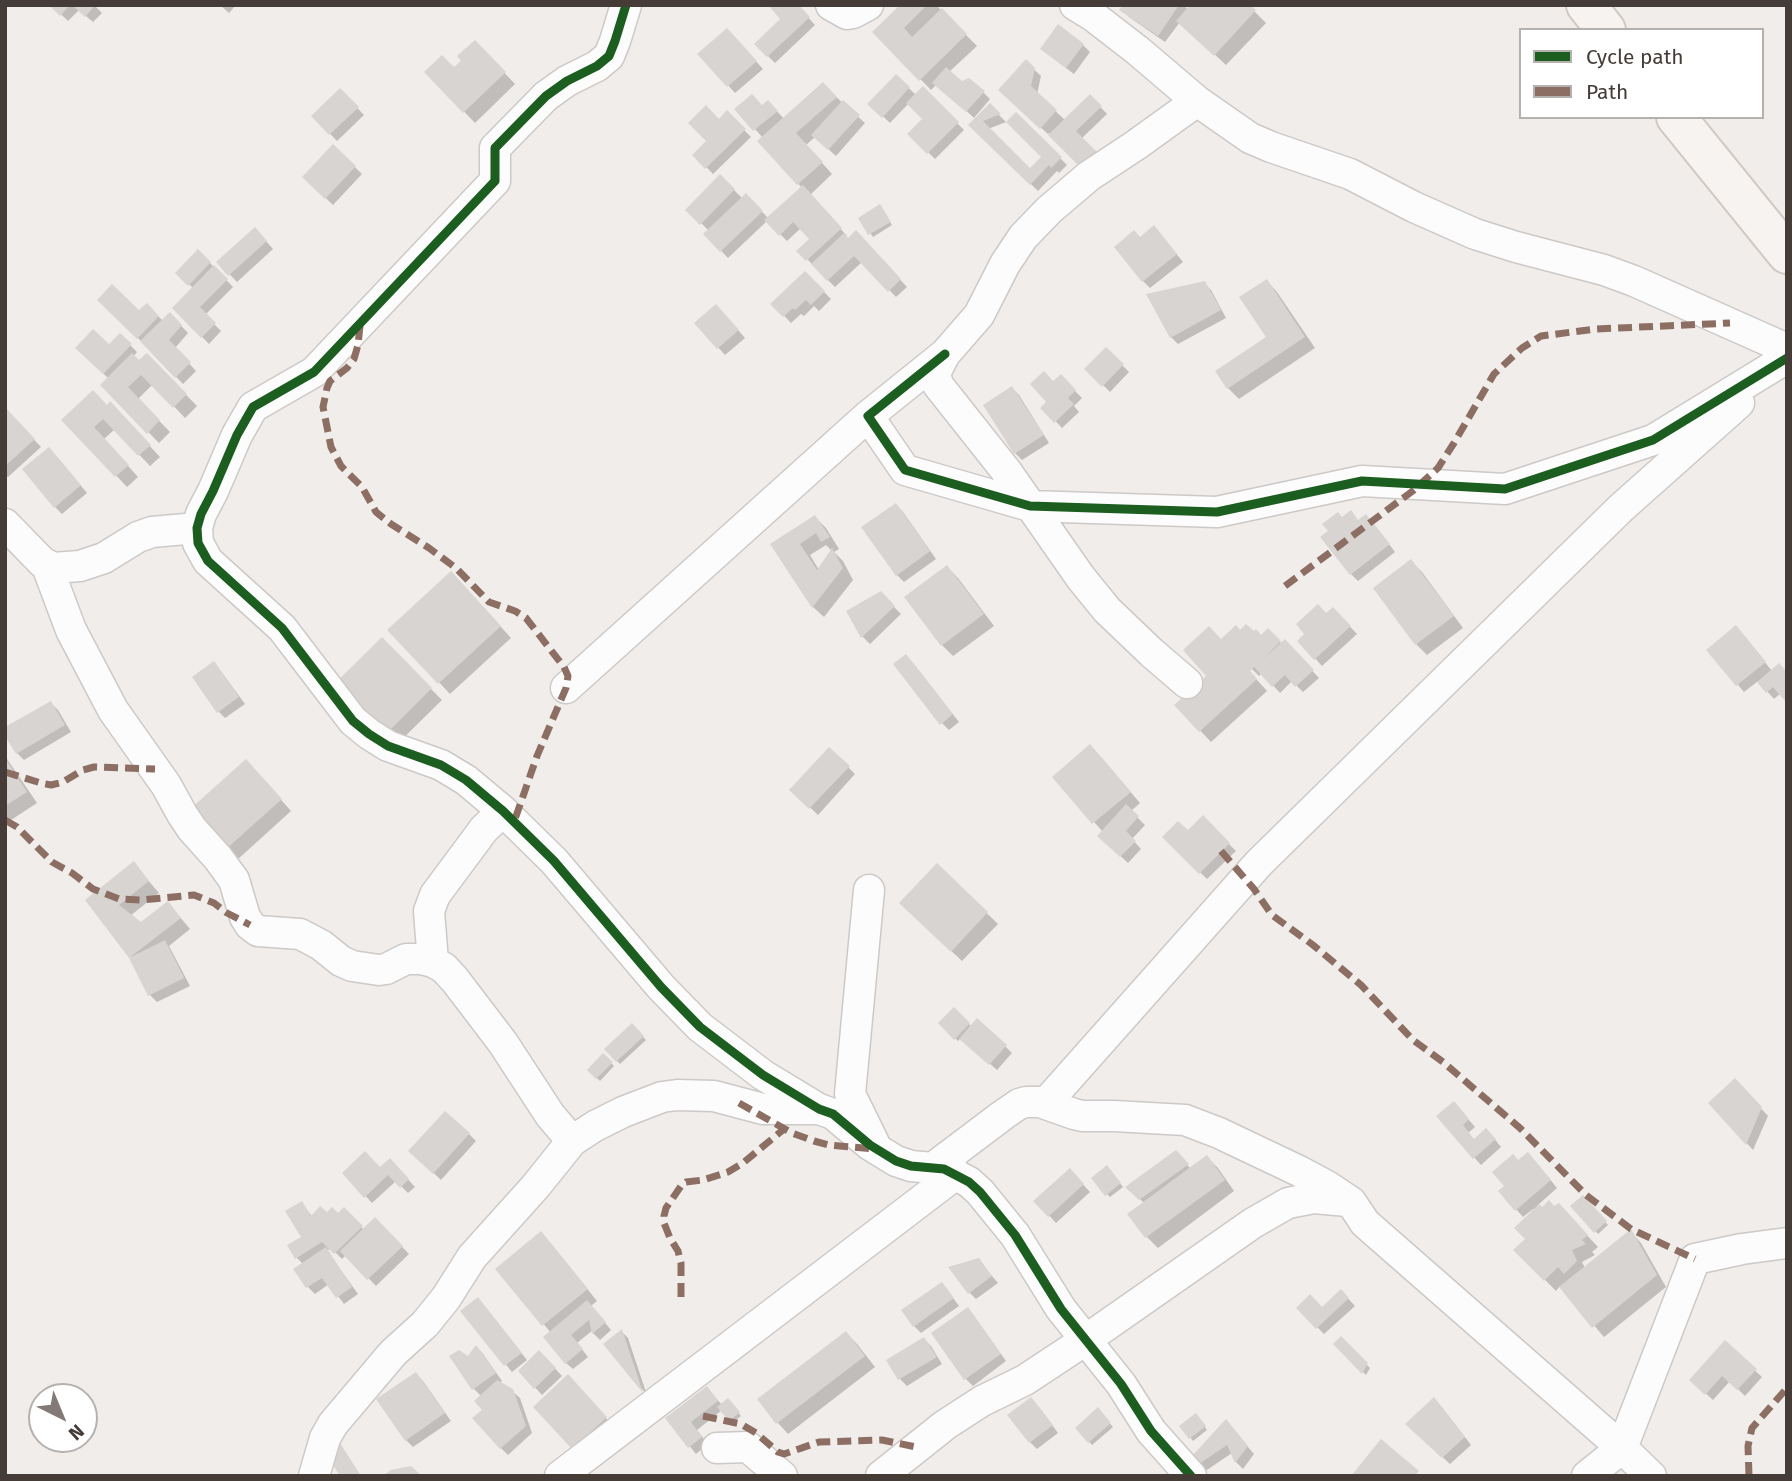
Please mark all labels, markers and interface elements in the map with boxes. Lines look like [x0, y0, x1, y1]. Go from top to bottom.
legend [1519, 28, 1764, 119]
text: Cycle path [1586, 44, 1684, 70]
text: Path [1586, 79, 1628, 105]
north arrow [28, 1383, 98, 1453]
text: N [64, 1420, 89, 1445]

